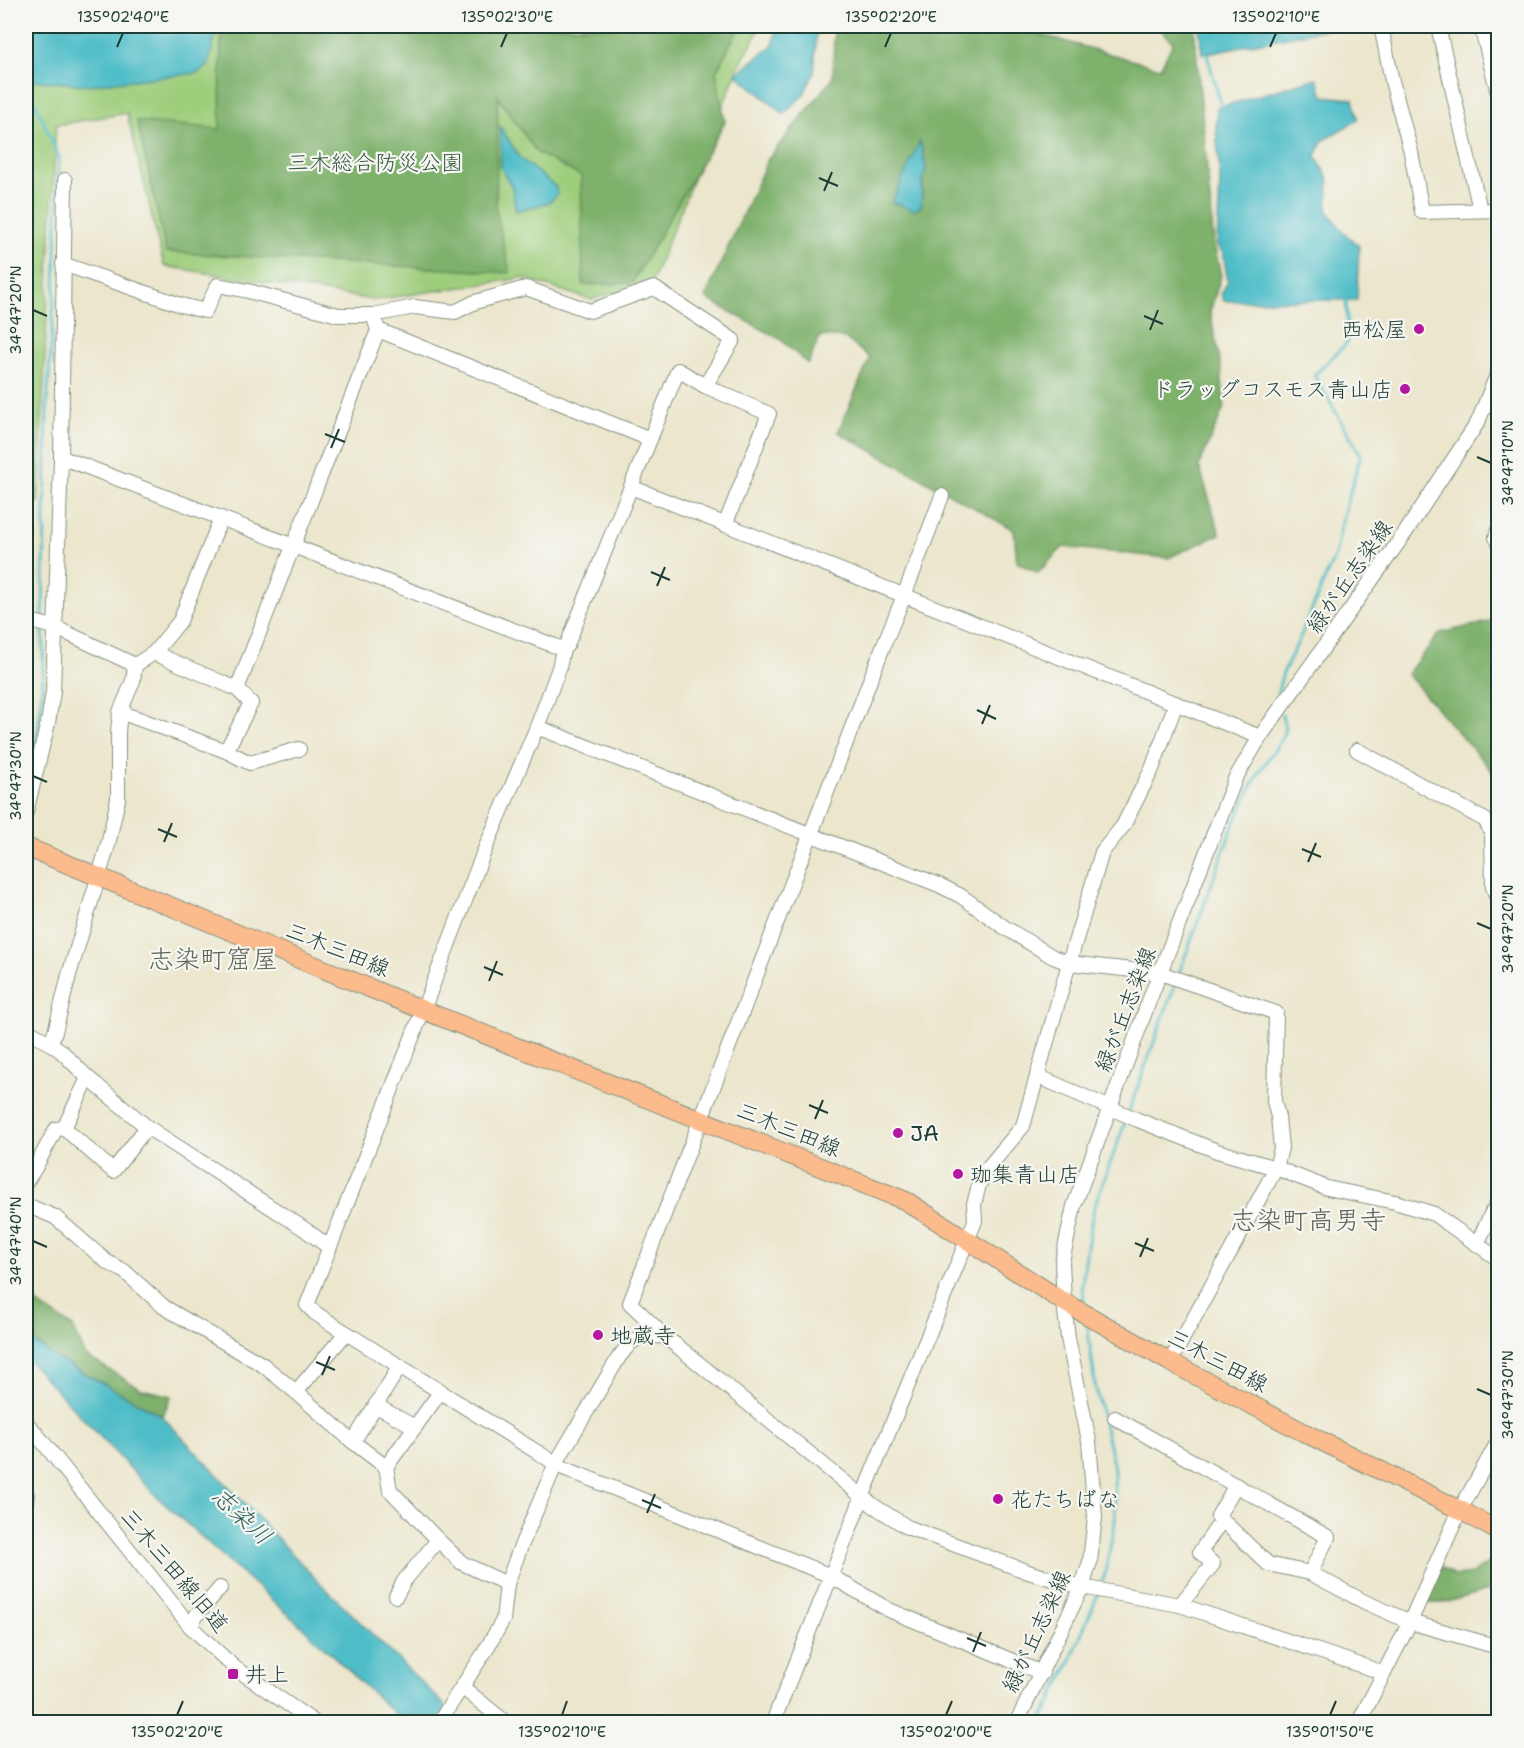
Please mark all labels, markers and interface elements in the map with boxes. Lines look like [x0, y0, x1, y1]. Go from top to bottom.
text: 135°02'40"E [77, 7, 169, 27]
text: 135°02'30"E [461, 7, 553, 27]
text: 135°02'20"E [845, 7, 937, 27]
text: 135°02'10"E [1232, 7, 1320, 27]
park label: 三木総合防災公園 [287, 148, 463, 177]
text: 34°47'20"N [6, 265, 26, 355]
place label: 西松屋 [1341, 315, 1407, 344]
marker: 西松屋 [1412, 322, 1426, 336]
place label: ドラッグコスモス青山店 [1152, 375, 1393, 404]
marker: ドラッグコスモス青山店 [1398, 382, 1412, 396]
text: 34°47'10"N [1498, 420, 1518, 506]
street label: 緑が丘志染線 [1300, 514, 1399, 639]
text: 34°47'30"N [6, 731, 26, 821]
text: 34°47'20"N [1498, 884, 1518, 974]
street label: 三木三田線 [281, 915, 394, 984]
district label: 志染町窟屋 [148, 941, 278, 976]
street label: 緑が丘志染線 [1088, 942, 1163, 1076]
street label: 三木三田線 [732, 1095, 845, 1164]
place label: JA [910, 1119, 939, 1148]
marker: JA [891, 1126, 905, 1140]
place label: 珈集青山店 [970, 1160, 1080, 1189]
marker: 珈集青山店 [951, 1167, 965, 1181]
text: 34°47'40"N [6, 1196, 26, 1286]
district label: 志染町高男寺 [1230, 1202, 1386, 1237]
place label: 地蔵寺 [610, 1321, 676, 1350]
street label: 三木三田線 [1162, 1322, 1273, 1399]
marker: 地蔵寺 [591, 1328, 605, 1342]
text: 34°47'30"N [1498, 1350, 1518, 1440]
water label: 志染川 [205, 1480, 279, 1552]
place label: 花たちばな [1010, 1485, 1120, 1514]
marker: 花たちばな [991, 1492, 1005, 1506]
street label: 三木三田線旧道 [114, 1502, 235, 1639]
street label: 緑が丘志染線 [995, 1565, 1077, 1697]
place label: 井上 [245, 1660, 289, 1689]
marker: 井上 [226, 1667, 240, 1681]
text: 135°02'20"E [131, 1722, 223, 1742]
text: 135°02'10"E [518, 1722, 606, 1742]
text: 135°02'00"E [900, 1722, 992, 1742]
text: 135°01'50"E [1286, 1722, 1374, 1742]

